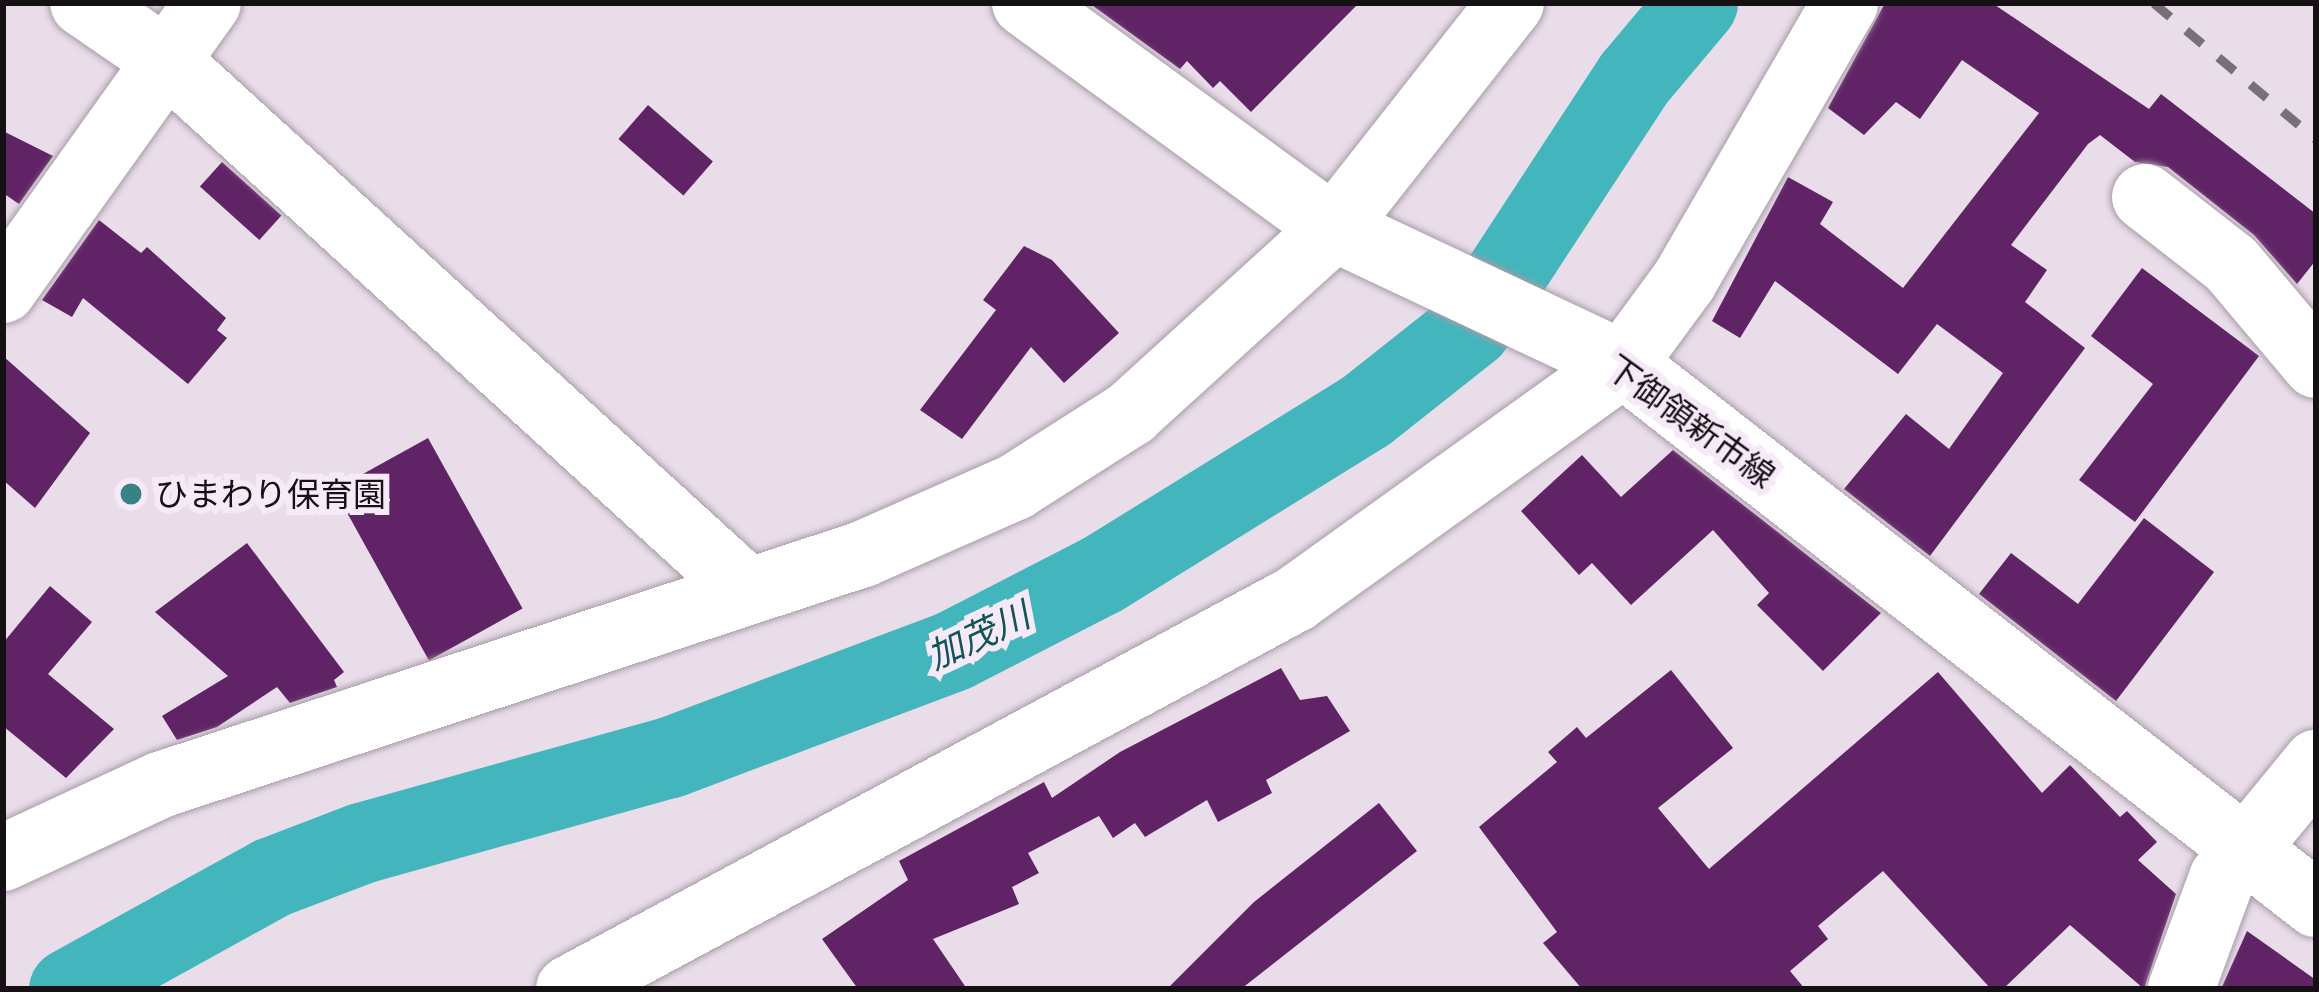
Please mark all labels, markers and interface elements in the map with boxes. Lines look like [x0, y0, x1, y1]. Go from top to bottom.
street label: 下御領新市線 [1599, 347, 1783, 495]
place label: ひまわり保育園 [155, 474, 386, 514]
marker: ひまわり保育園 [118, 481, 144, 507]
water label: 加茂川 [920, 593, 1036, 677]

